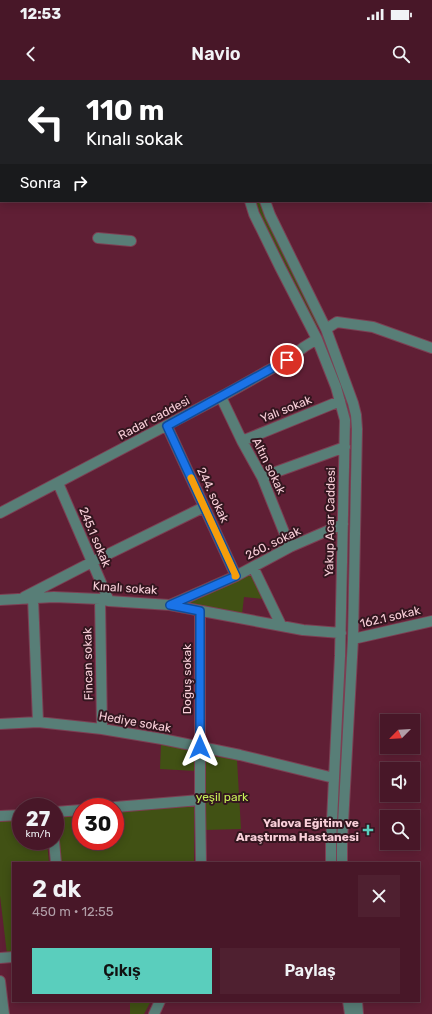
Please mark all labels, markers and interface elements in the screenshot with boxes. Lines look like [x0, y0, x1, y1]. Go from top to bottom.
text: 12:53 [20, 5, 61, 23]
icon: back [20, 43, 42, 65]
text: Navio [191, 43, 241, 65]
icon: search [390, 43, 412, 65]
text: 110 m [86, 94, 164, 127]
icon: left [20, 96, 72, 148]
text: Kınalı sokak [86, 128, 183, 150]
icon: right [69, 172, 91, 194]
text: Sonra [20, 174, 61, 192]
pin [270, 343, 304, 377]
icon: arrive [276, 349, 298, 371]
street label: Yalı sokak [258, 392, 314, 426]
street label: Radar caddesi [116, 393, 192, 443]
street label: Altın sokak [249, 436, 289, 497]
street label: 244. sokak [194, 465, 232, 526]
street label: Yakup Acar Caddesi [322, 467, 338, 577]
street label: 245.1 sokak [76, 505, 114, 570]
street label: 260. sokak [243, 523, 304, 562]
street label: Kınalı sokak [92, 579, 159, 597]
street label: 162.1 sokak [358, 603, 422, 631]
street label: Fincan sokak [80, 627, 96, 700]
street label: Doğuş sokak [180, 643, 194, 714]
street label: Hediye sokak [98, 709, 173, 735]
north arrow [380, 714, 420, 754]
map controls [380, 714, 420, 850]
position arrow [179, 726, 221, 768]
button: sound [380, 762, 420, 802]
park label: yeşil park [196, 790, 249, 804]
speed limit sign: 30 [72, 798, 124, 850]
text: 27 [26, 807, 50, 831]
button: search [380, 810, 420, 850]
place label: Yalova Eğitim ve Araştırma Hastanesi [236, 816, 359, 844]
marker: Yalova Eğitim ve Araştırma Hastanesi [362, 824, 374, 836]
text: km/h [26, 828, 50, 840]
text: 2 dk [32, 875, 81, 903]
button: close [358, 875, 400, 917]
text: 450 m · 12:55 [32, 904, 113, 919]
button: Çıkış [32, 948, 212, 994]
button: Paylaş [220, 948, 400, 994]

